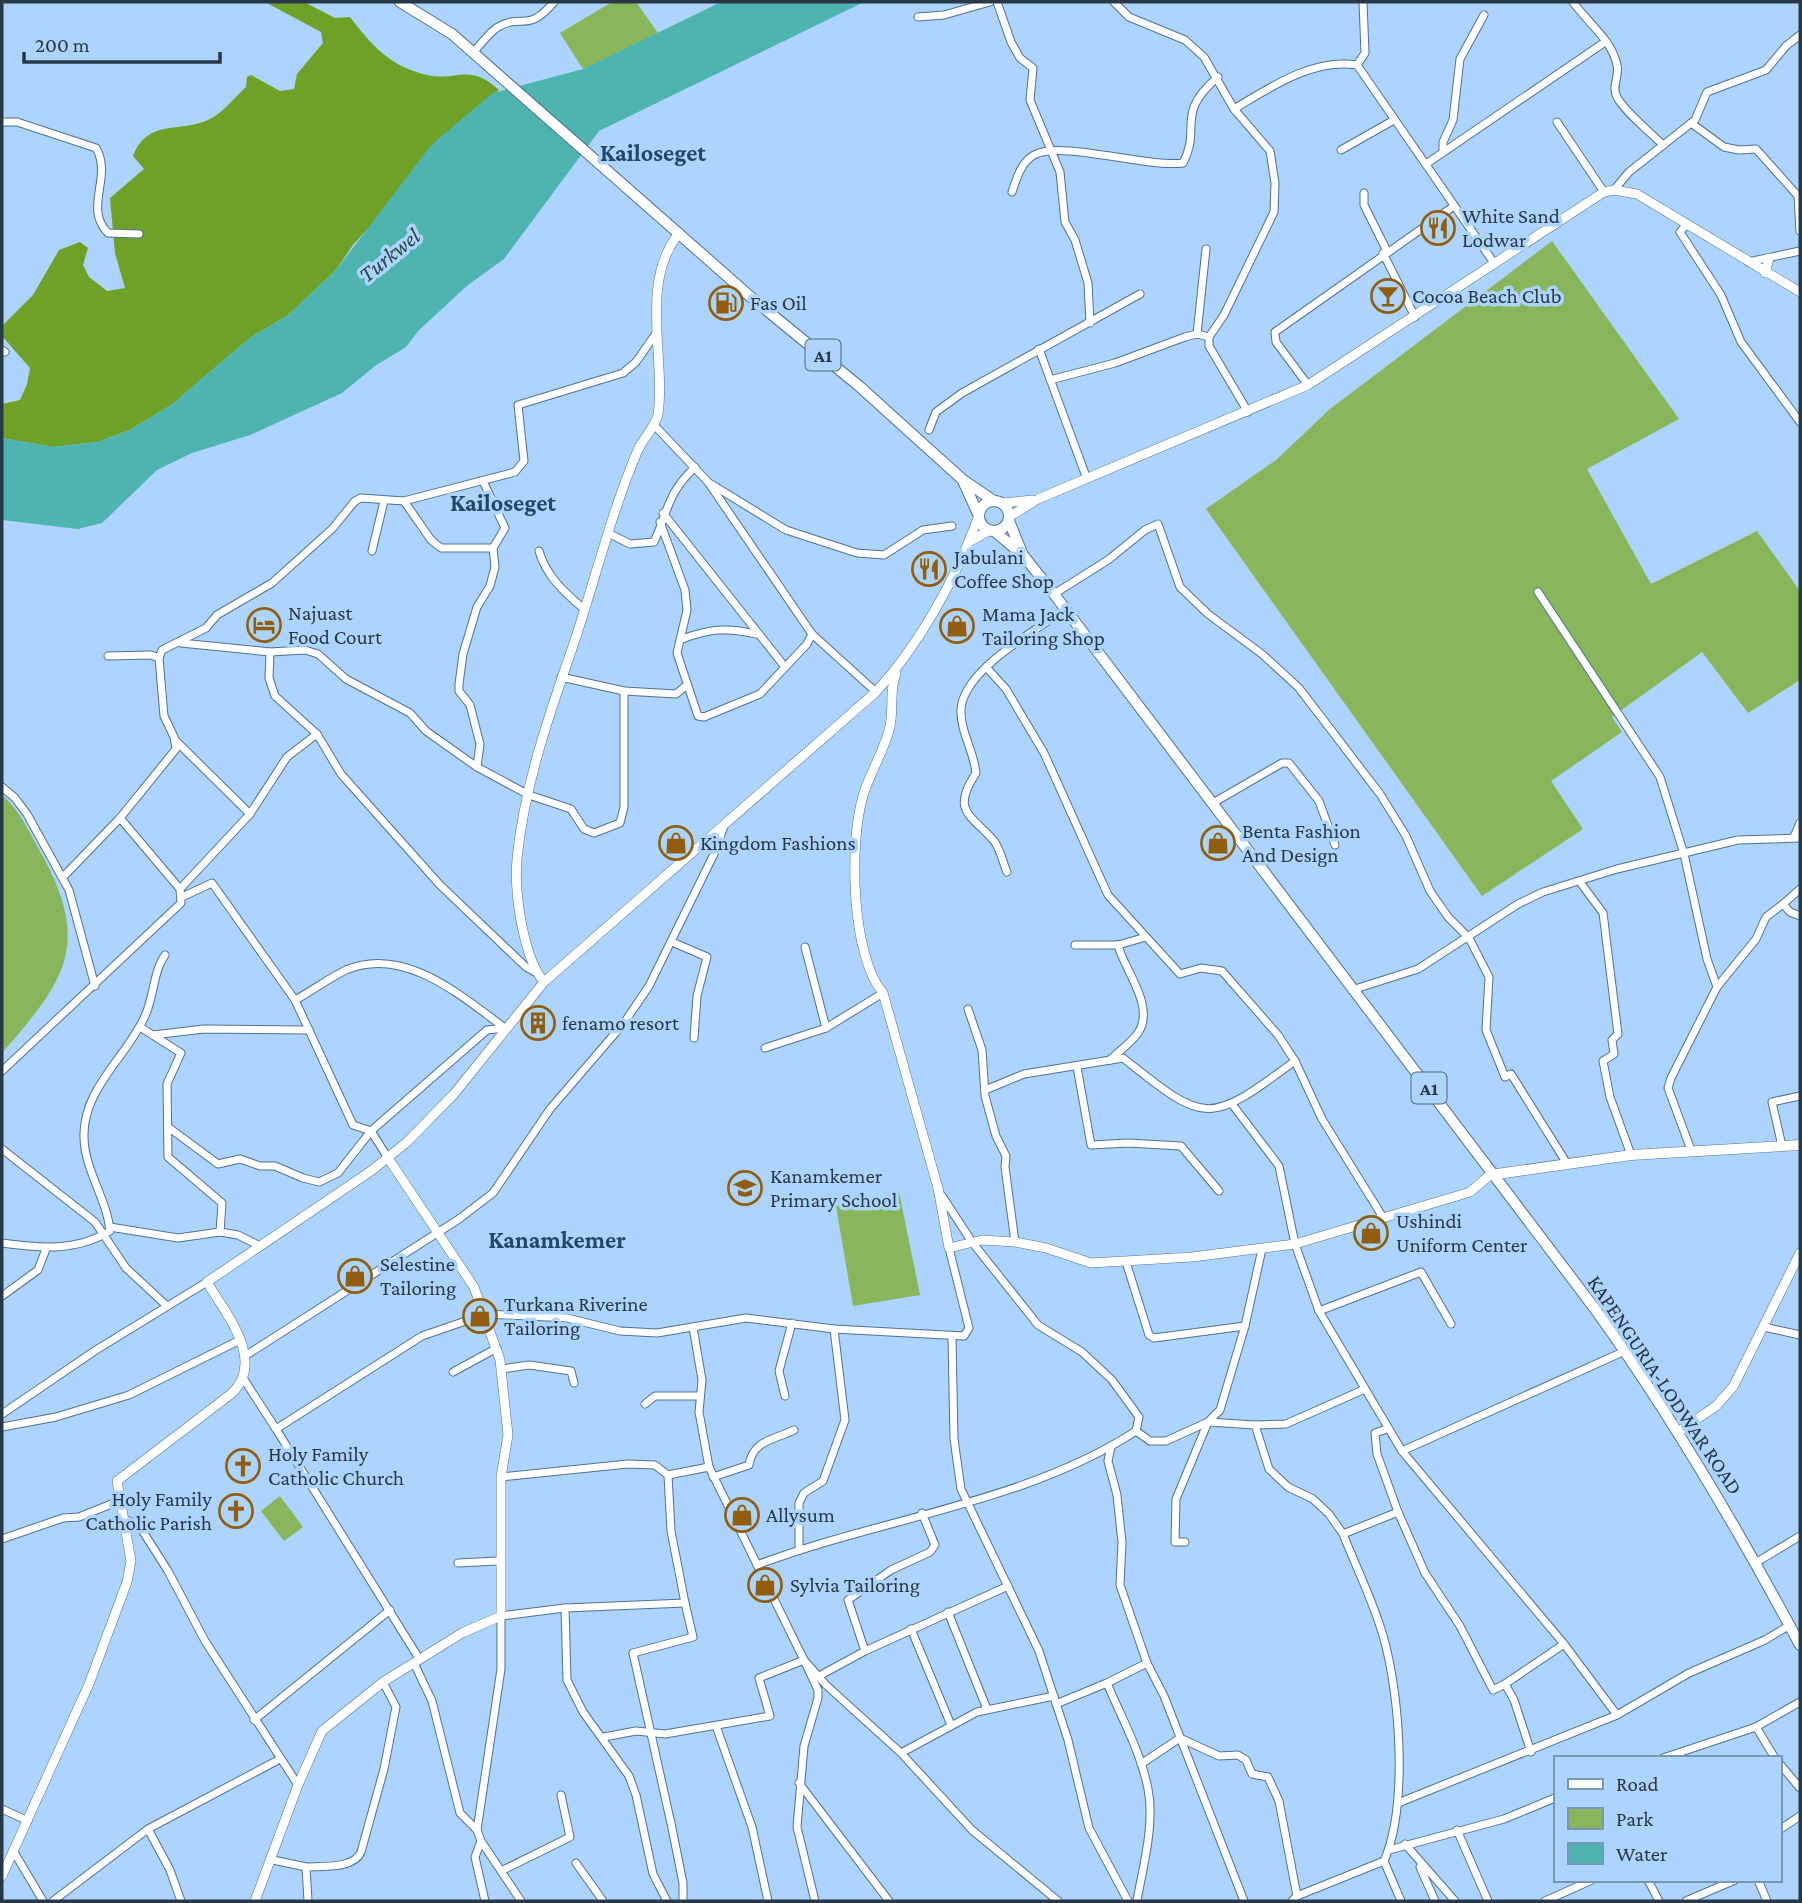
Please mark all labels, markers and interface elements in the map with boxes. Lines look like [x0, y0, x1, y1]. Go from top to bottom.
scale bar [24, 21, 220, 65]
text: 200 m [35, 33, 90, 57]
district label: Kailoseget [600, 139, 706, 166]
place label: White Sand Lodwar [1462, 204, 1560, 252]
restaurant icon: White Sand Lodwar [1419, 209, 1457, 247]
water label: Turkwel [353, 222, 425, 287]
bar icon: Cocoa Beach Club [1369, 277, 1407, 315]
fuel station icon: Fas Oil [707, 284, 745, 322]
place label: Cocoa Beach Club [1412, 284, 1561, 308]
place label: Fas Oil [750, 291, 807, 315]
road number: A1 [806, 340, 840, 370]
district label: Kailoseget [450, 489, 556, 516]
place label: Jabulani Coffee Shop [952, 545, 1054, 593]
restaurant icon: Jabulani Coffee Shop [910, 550, 948, 588]
place label: Najuast Food Court [288, 601, 383, 649]
place label: Mama Jack Tailoring Shop [982, 602, 1105, 650]
hotel icon: Najuast Food Court [245, 606, 283, 644]
shop icon: Mama Jack Tailoring Shop [938, 607, 976, 645]
place label: Benta Fashion And Design [1242, 819, 1361, 867]
shop icon: Kingdom Fashions [657, 824, 695, 862]
shop icon: Benta Fashion And Design [1199, 824, 1237, 862]
place label: Kingdom Fashions [700, 831, 856, 855]
building icon: fenamo resort [519, 1004, 557, 1042]
place label: fenamo resort [562, 1011, 680, 1035]
road number: A1 [1412, 1072, 1446, 1104]
place label: Kanamkemer Primary School [770, 1164, 897, 1212]
school or university icon: Kanamkemer Primary School [726, 1169, 764, 1207]
place label: Ushindi Uniform Center [1396, 1209, 1528, 1257]
shop icon: Ushindi Uniform Center [1352, 1214, 1390, 1252]
district label: Kanamkemer [488, 1226, 626, 1253]
place label: Selestine Tailoring [380, 1252, 456, 1300]
shop icon: Selestine Tailoring [336, 1257, 374, 1295]
street label: KAPENGURIA-LODWAR ROAD [1583, 1271, 1747, 1499]
place label: Turkana Riverine Tailoring [504, 1292, 648, 1340]
shop icon: Turkana Riverine Tailoring [461, 1297, 499, 1335]
place label: Holy Family Catholic Church [268, 1442, 404, 1490]
church icon: Holy Family Catholic Church [224, 1447, 262, 1485]
place label: Holy Family Catholic Parish [85, 1487, 212, 1535]
church icon: Holy Family Catholic Parish [217, 1492, 255, 1530]
shop icon: Allysum [723, 1496, 761, 1534]
place label: Allysum [766, 1503, 835, 1527]
shop icon: Sylvia Tailoring [746, 1566, 784, 1604]
place label: Sylvia Tailoring [790, 1573, 920, 1597]
legend [1554, 1756, 1781, 1882]
text: Road [1616, 1772, 1659, 1796]
text: Park [1616, 1807, 1653, 1831]
text: Water [1616, 1842, 1668, 1866]

